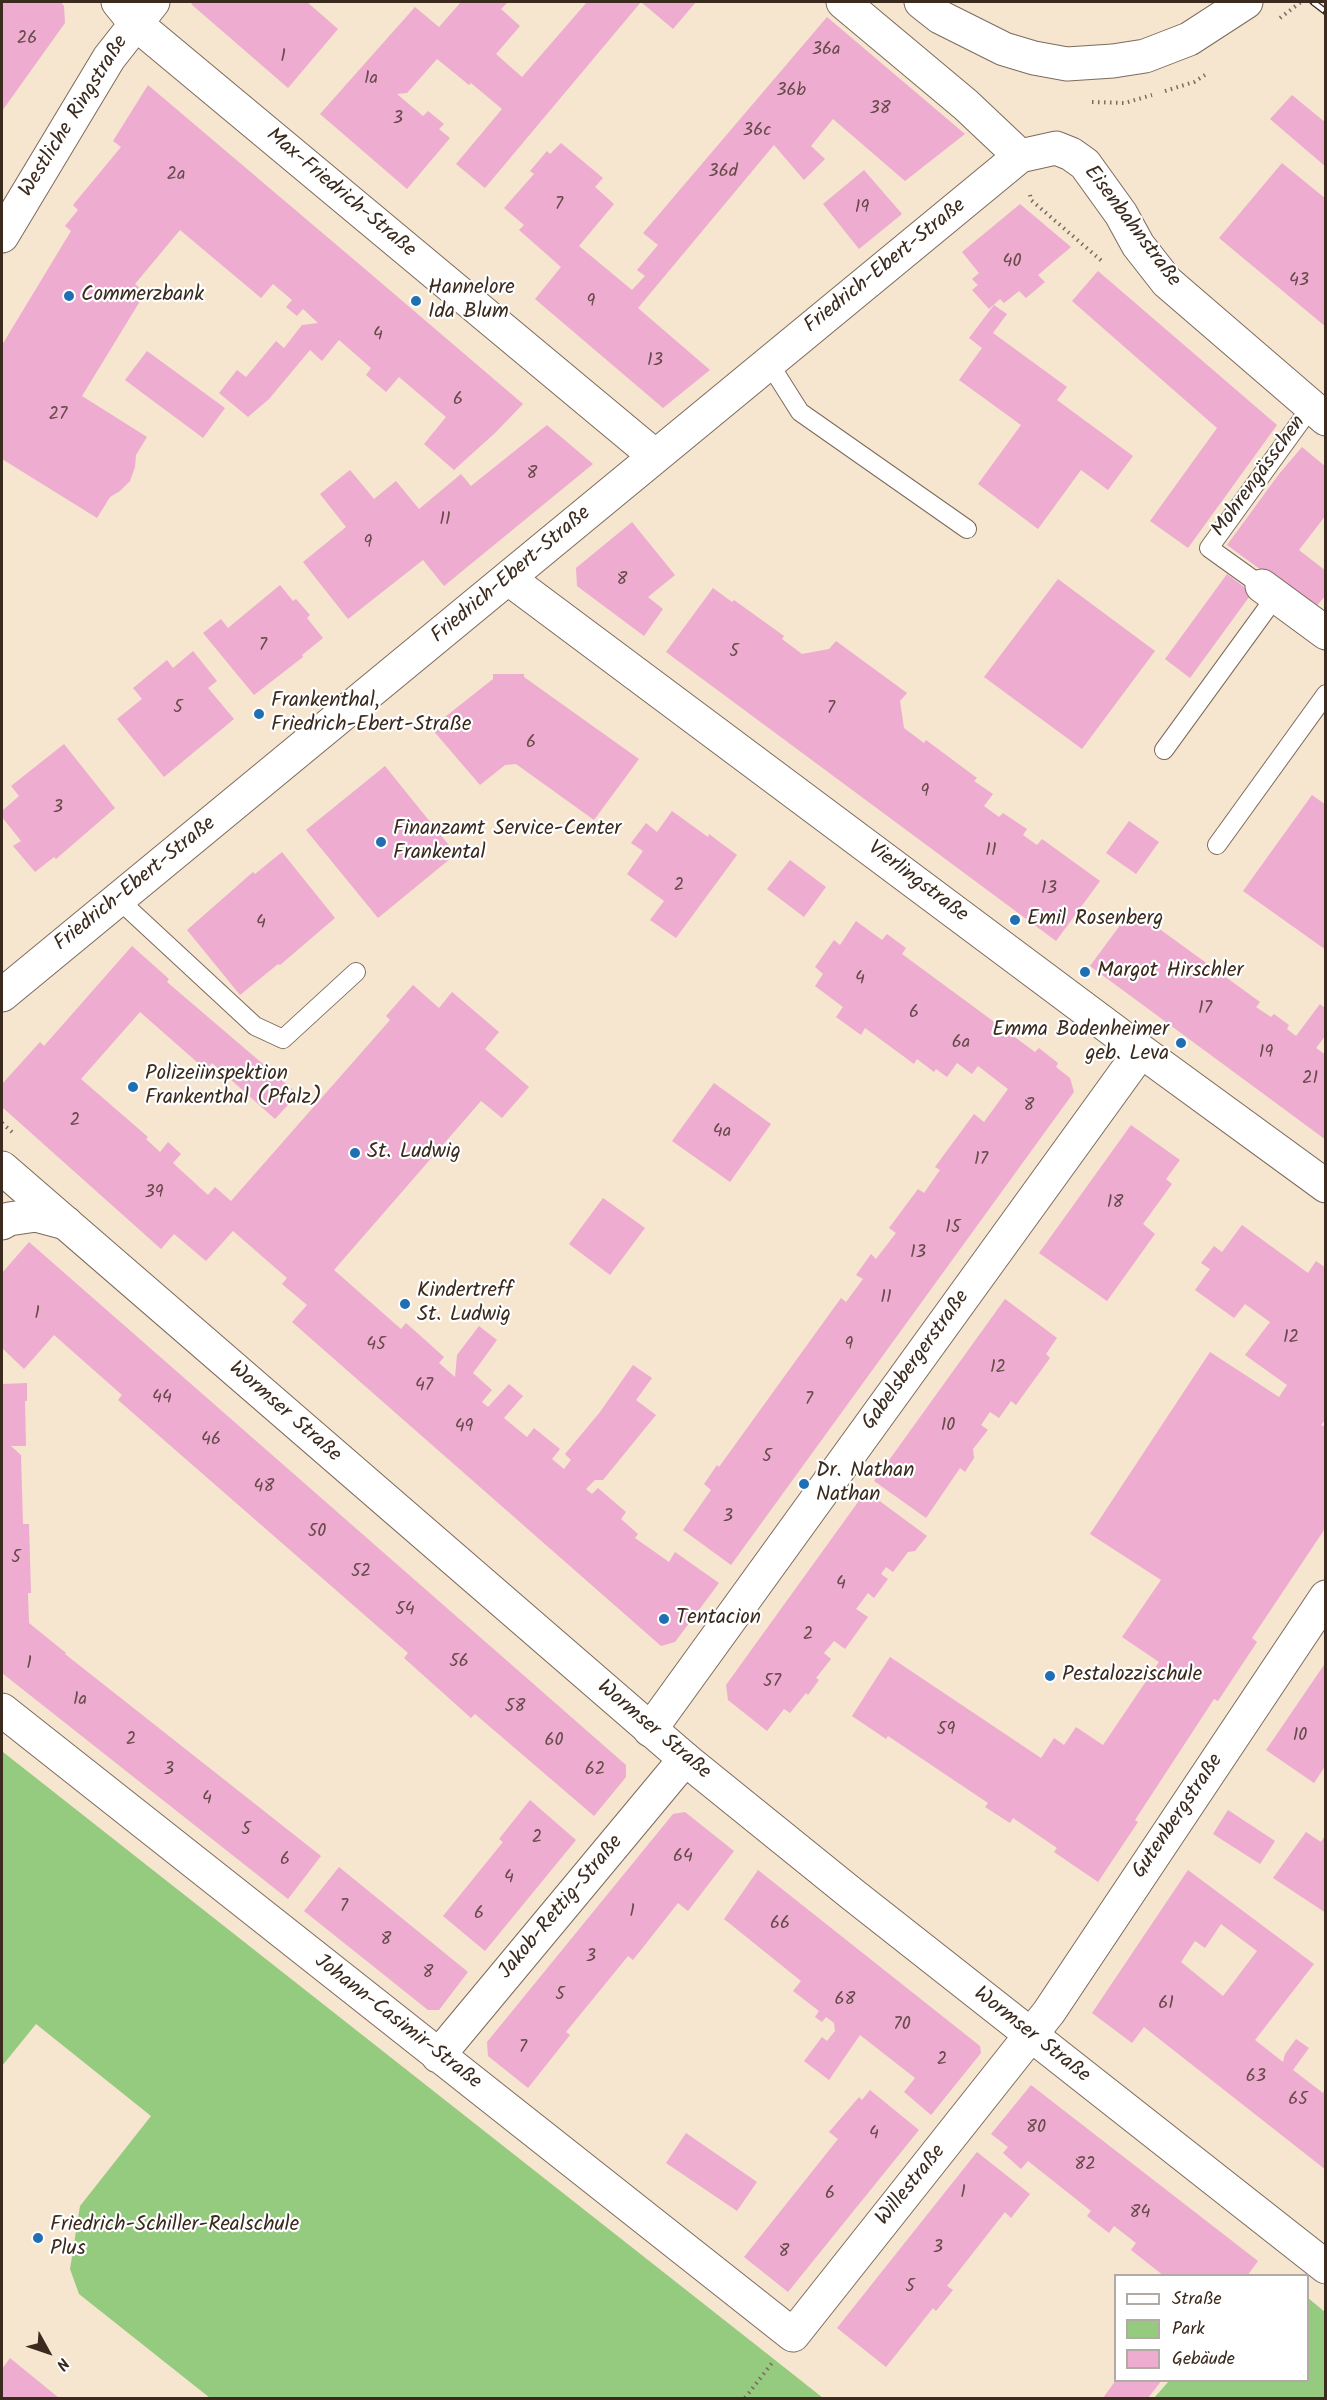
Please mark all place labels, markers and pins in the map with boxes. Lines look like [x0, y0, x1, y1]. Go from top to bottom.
place label: Hannelore Ida Blum [428, 276, 515, 326]
place label: Commerzbank [81, 283, 204, 309]
marker: Commerzbank [62, 289, 76, 303]
marker: Hannelore Ida Blum [409, 294, 423, 308]
place label: Frankenthal, Friedrich-Ebert-Straße [271, 689, 471, 739]
marker: Frankenthal, Friedrich-Ebert-Straße [252, 707, 266, 721]
place label: Finanzamt Service-Center Frankental [393, 817, 621, 867]
marker: Finanzamt Service-Center Frankental [374, 835, 388, 849]
place label: Emil Rosenberg [1027, 907, 1163, 933]
marker: Emil Rosenberg [1008, 913, 1022, 927]
place label: Margot Hirschler [1097, 959, 1244, 985]
marker: Margot Hirschler [1078, 965, 1092, 979]
place label: Emma Bodenheimer geb. Leva [992, 1018, 1169, 1068]
marker: Emma Bodenheimer geb. Leva [1174, 1036, 1188, 1050]
place label: Polizeiinspektion Frankenthal (Pfalz) [145, 1062, 322, 1112]
marker: Polizeiinspektion Frankenthal (Pfalz) [126, 1080, 140, 1094]
place label: St. Ludwig [367, 1140, 461, 1166]
marker: St. Ludwig [348, 1146, 362, 1160]
place label: Kindertreff St. Ludwig [417, 1279, 513, 1329]
marker: Kindertreff St. Ludwig [398, 1297, 412, 1311]
place label: Dr. Nathan Nathan [816, 1459, 914, 1509]
marker: Dr. Nathan Nathan [797, 1477, 811, 1491]
place label: Tentacion [676, 1606, 761, 1632]
marker: Tentacion [657, 1612, 671, 1626]
place label: Pestalozzischule [1062, 1663, 1202, 1689]
marker: Pestalozzischule [1043, 1669, 1057, 1683]
place label: Friedrich-Schiller-Realschule Plus [50, 2213, 299, 2263]
marker: Friedrich-Schiller-Realschule Plus [31, 2231, 45, 2245]

